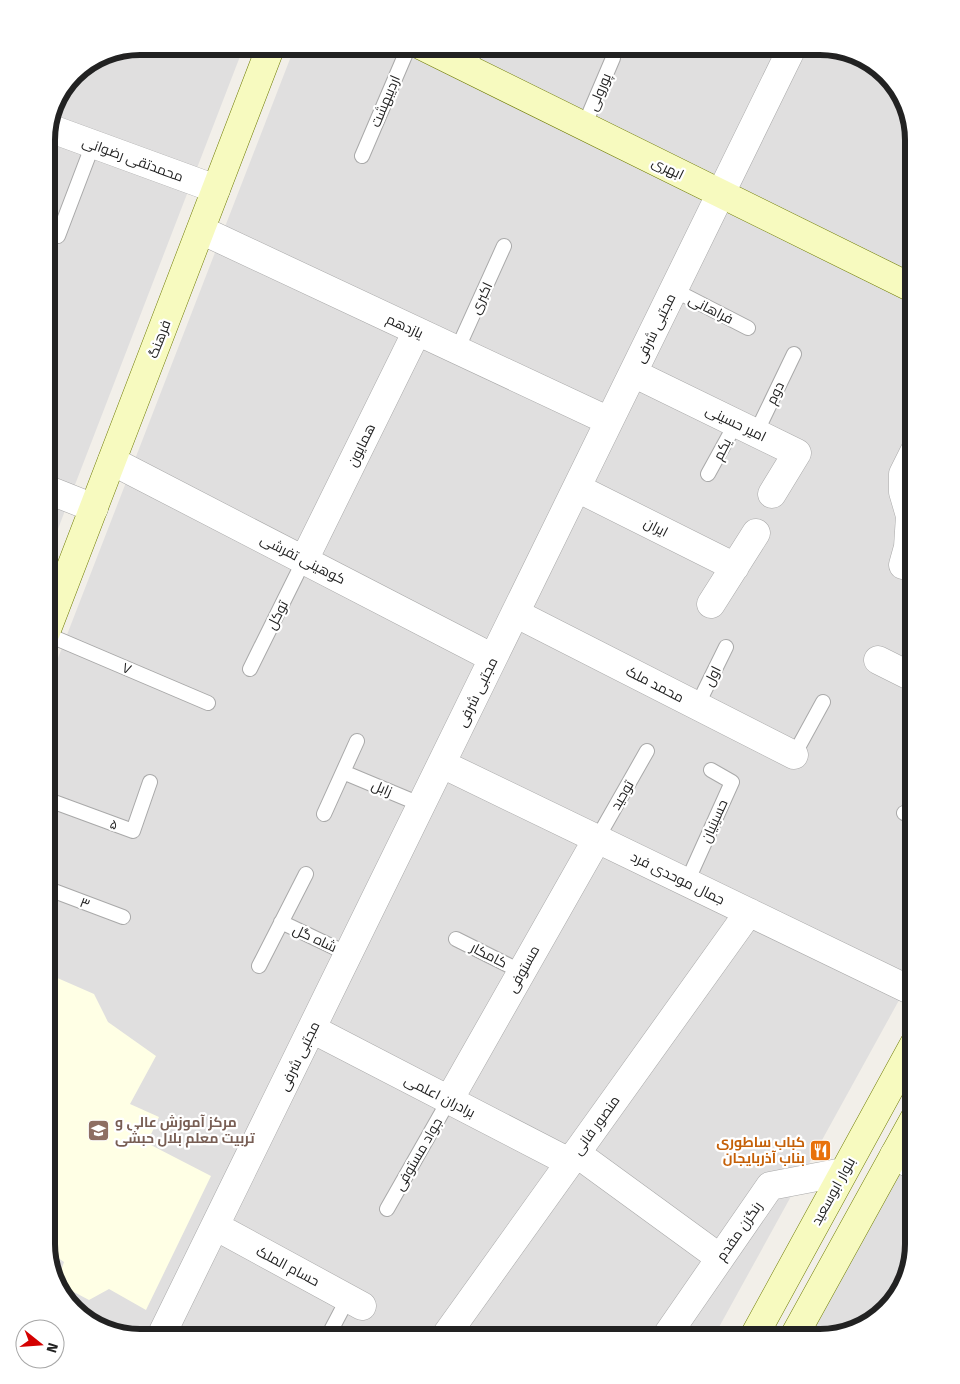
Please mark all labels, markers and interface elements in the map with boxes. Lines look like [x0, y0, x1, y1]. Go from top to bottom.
street label: پورولی [584, 71, 616, 114]
street label: اردیبهشت [367, 73, 404, 130]
street label: محمدتقی رضوانی [80, 133, 186, 186]
street label: ابهری [649, 153, 687, 183]
street label: اکبری [467, 279, 496, 317]
street label: مجتبی شرفی [631, 291, 680, 366]
street label: فراهانی [686, 291, 736, 328]
street label: یازدهم [383, 311, 426, 343]
street label: فرهنگ [144, 318, 174, 361]
street label: دوم [763, 379, 789, 408]
street label: امیر حسینی [703, 402, 769, 445]
street label: همایون [344, 421, 379, 470]
street label: یکم [710, 435, 736, 463]
street label: ایران [641, 514, 671, 541]
street label: کوهینی تفرشی [257, 531, 348, 588]
street label: توکل [263, 598, 292, 633]
street label: مجتبی شرفی [453, 655, 502, 730]
street label: ۷ [119, 659, 134, 678]
street label: محمد ملک [623, 663, 687, 706]
street label: اول [700, 663, 725, 689]
street label: زابل [369, 777, 395, 800]
street label: توحید [607, 777, 638, 813]
street label: حسینیان [697, 797, 732, 846]
street label: ۵ [107, 815, 120, 834]
street label: جمال موحدی فرد [628, 848, 728, 909]
street label: ۳ [77, 894, 92, 913]
street label: شاه گل [290, 921, 340, 956]
street label: کامکار [467, 939, 510, 972]
street label: مستوفی [504, 943, 543, 996]
street label: مجتبی شرفی [275, 1019, 324, 1094]
street label: برادران اعلمی [402, 1071, 478, 1122]
street label: منصور فانی [569, 1092, 624, 1158]
place label: مرکز آموزش عالی و تربیت معلم بلال حبشی [115, 1114, 255, 1148]
street label: جواد مستوفی [391, 1115, 446, 1194]
school or university icon: مرکز آموزش عالی و تربیت معلم بلال حبشی [87, 1118, 111, 1142]
place label: کباب ساطوری بناب آذربایجان [716, 1134, 805, 1167]
restaurant icon: کباب ساطوری بناب آذربایجان [809, 1138, 833, 1162]
street label: بلوار ابوسعید [808, 1154, 859, 1228]
street label: رنگزن مقدم [713, 1198, 767, 1265]
street label: حسام الملک [253, 1243, 322, 1291]
north arrow [15, 1319, 65, 1369]
text: N [42, 1341, 61, 1355]

